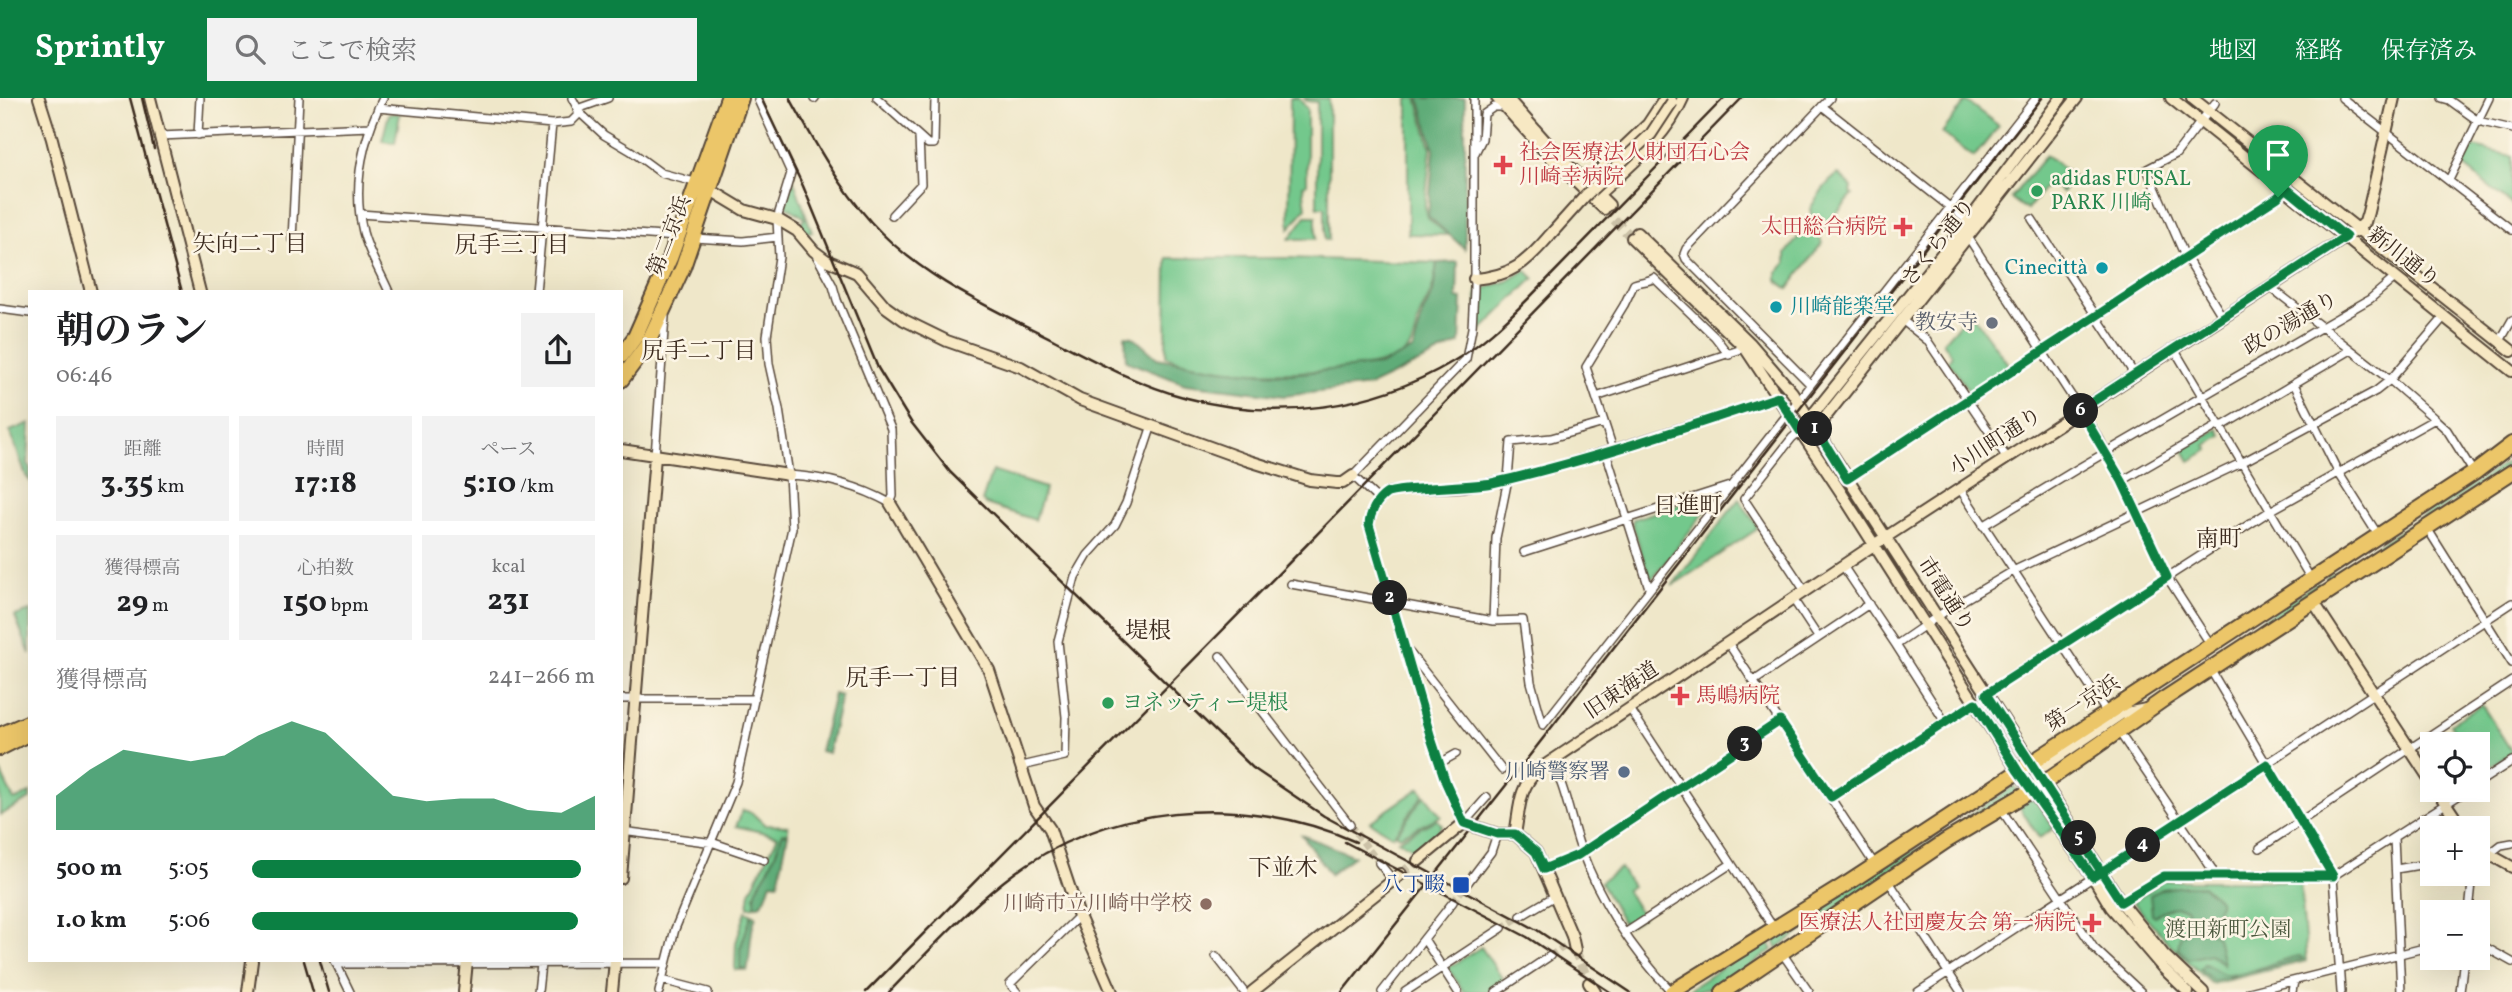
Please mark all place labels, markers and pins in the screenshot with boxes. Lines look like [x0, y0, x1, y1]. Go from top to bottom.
pin [2248, 125, 2308, 197]
place label: 社会医療法人財団石心会 川崎幸病院 [1519, 139, 1750, 192]
marker: 社会医療法人財団石心会 川崎幸病院 [1493, 155, 1513, 175]
place label: adidas FUTSAL PARK 川崎 [2051, 165, 2191, 218]
marker: adidas FUTSAL PARK 川崎 [2029, 183, 2045, 199]
place label: 太田総合病院 [1761, 213, 1887, 242]
marker: 太田総合病院 [1893, 217, 1913, 237]
place label: Cinecittà [2005, 254, 2088, 283]
marker: Cinecittà [2094, 260, 2110, 276]
place label: 川崎能楽堂 [1790, 293, 1895, 322]
marker: 川崎能楽堂 [1768, 299, 1784, 315]
place label: 教安寺 [1915, 309, 1978, 338]
marker: 教安寺 [1984, 315, 2000, 331]
pin: 6 [2064, 394, 2098, 428]
pin: 1 [1798, 412, 1832, 446]
pin: 2 [1372, 580, 1408, 616]
place label: 馬嶋病院 [1696, 682, 1780, 711]
marker: 馬嶋病院 [1670, 686, 1690, 706]
place label: ヨネッティー堤根 [1122, 689, 1288, 718]
marker: ヨネッティー堤根 [1100, 695, 1116, 711]
pin: 3 [1728, 726, 1762, 762]
place label: 川崎警察署 [1505, 758, 1610, 787]
marker: 川崎警察署 [1616, 764, 1632, 780]
pin: 5 [2062, 820, 2096, 856]
pin: 4 [2126, 828, 2160, 862]
place label: 八丁畷 [1382, 871, 1445, 900]
marker: 八丁畷 [1451, 875, 1471, 895]
place label: 川崎市立川崎中学校 [1003, 890, 1192, 919]
marker: 川崎市立川崎中学校 [1198, 896, 1214, 912]
place label: 医療法人社団慶友会 第一病院 [1799, 909, 2076, 938]
marker: 医療法人社団慶友会 第一病院 [2082, 913, 2102, 933]

